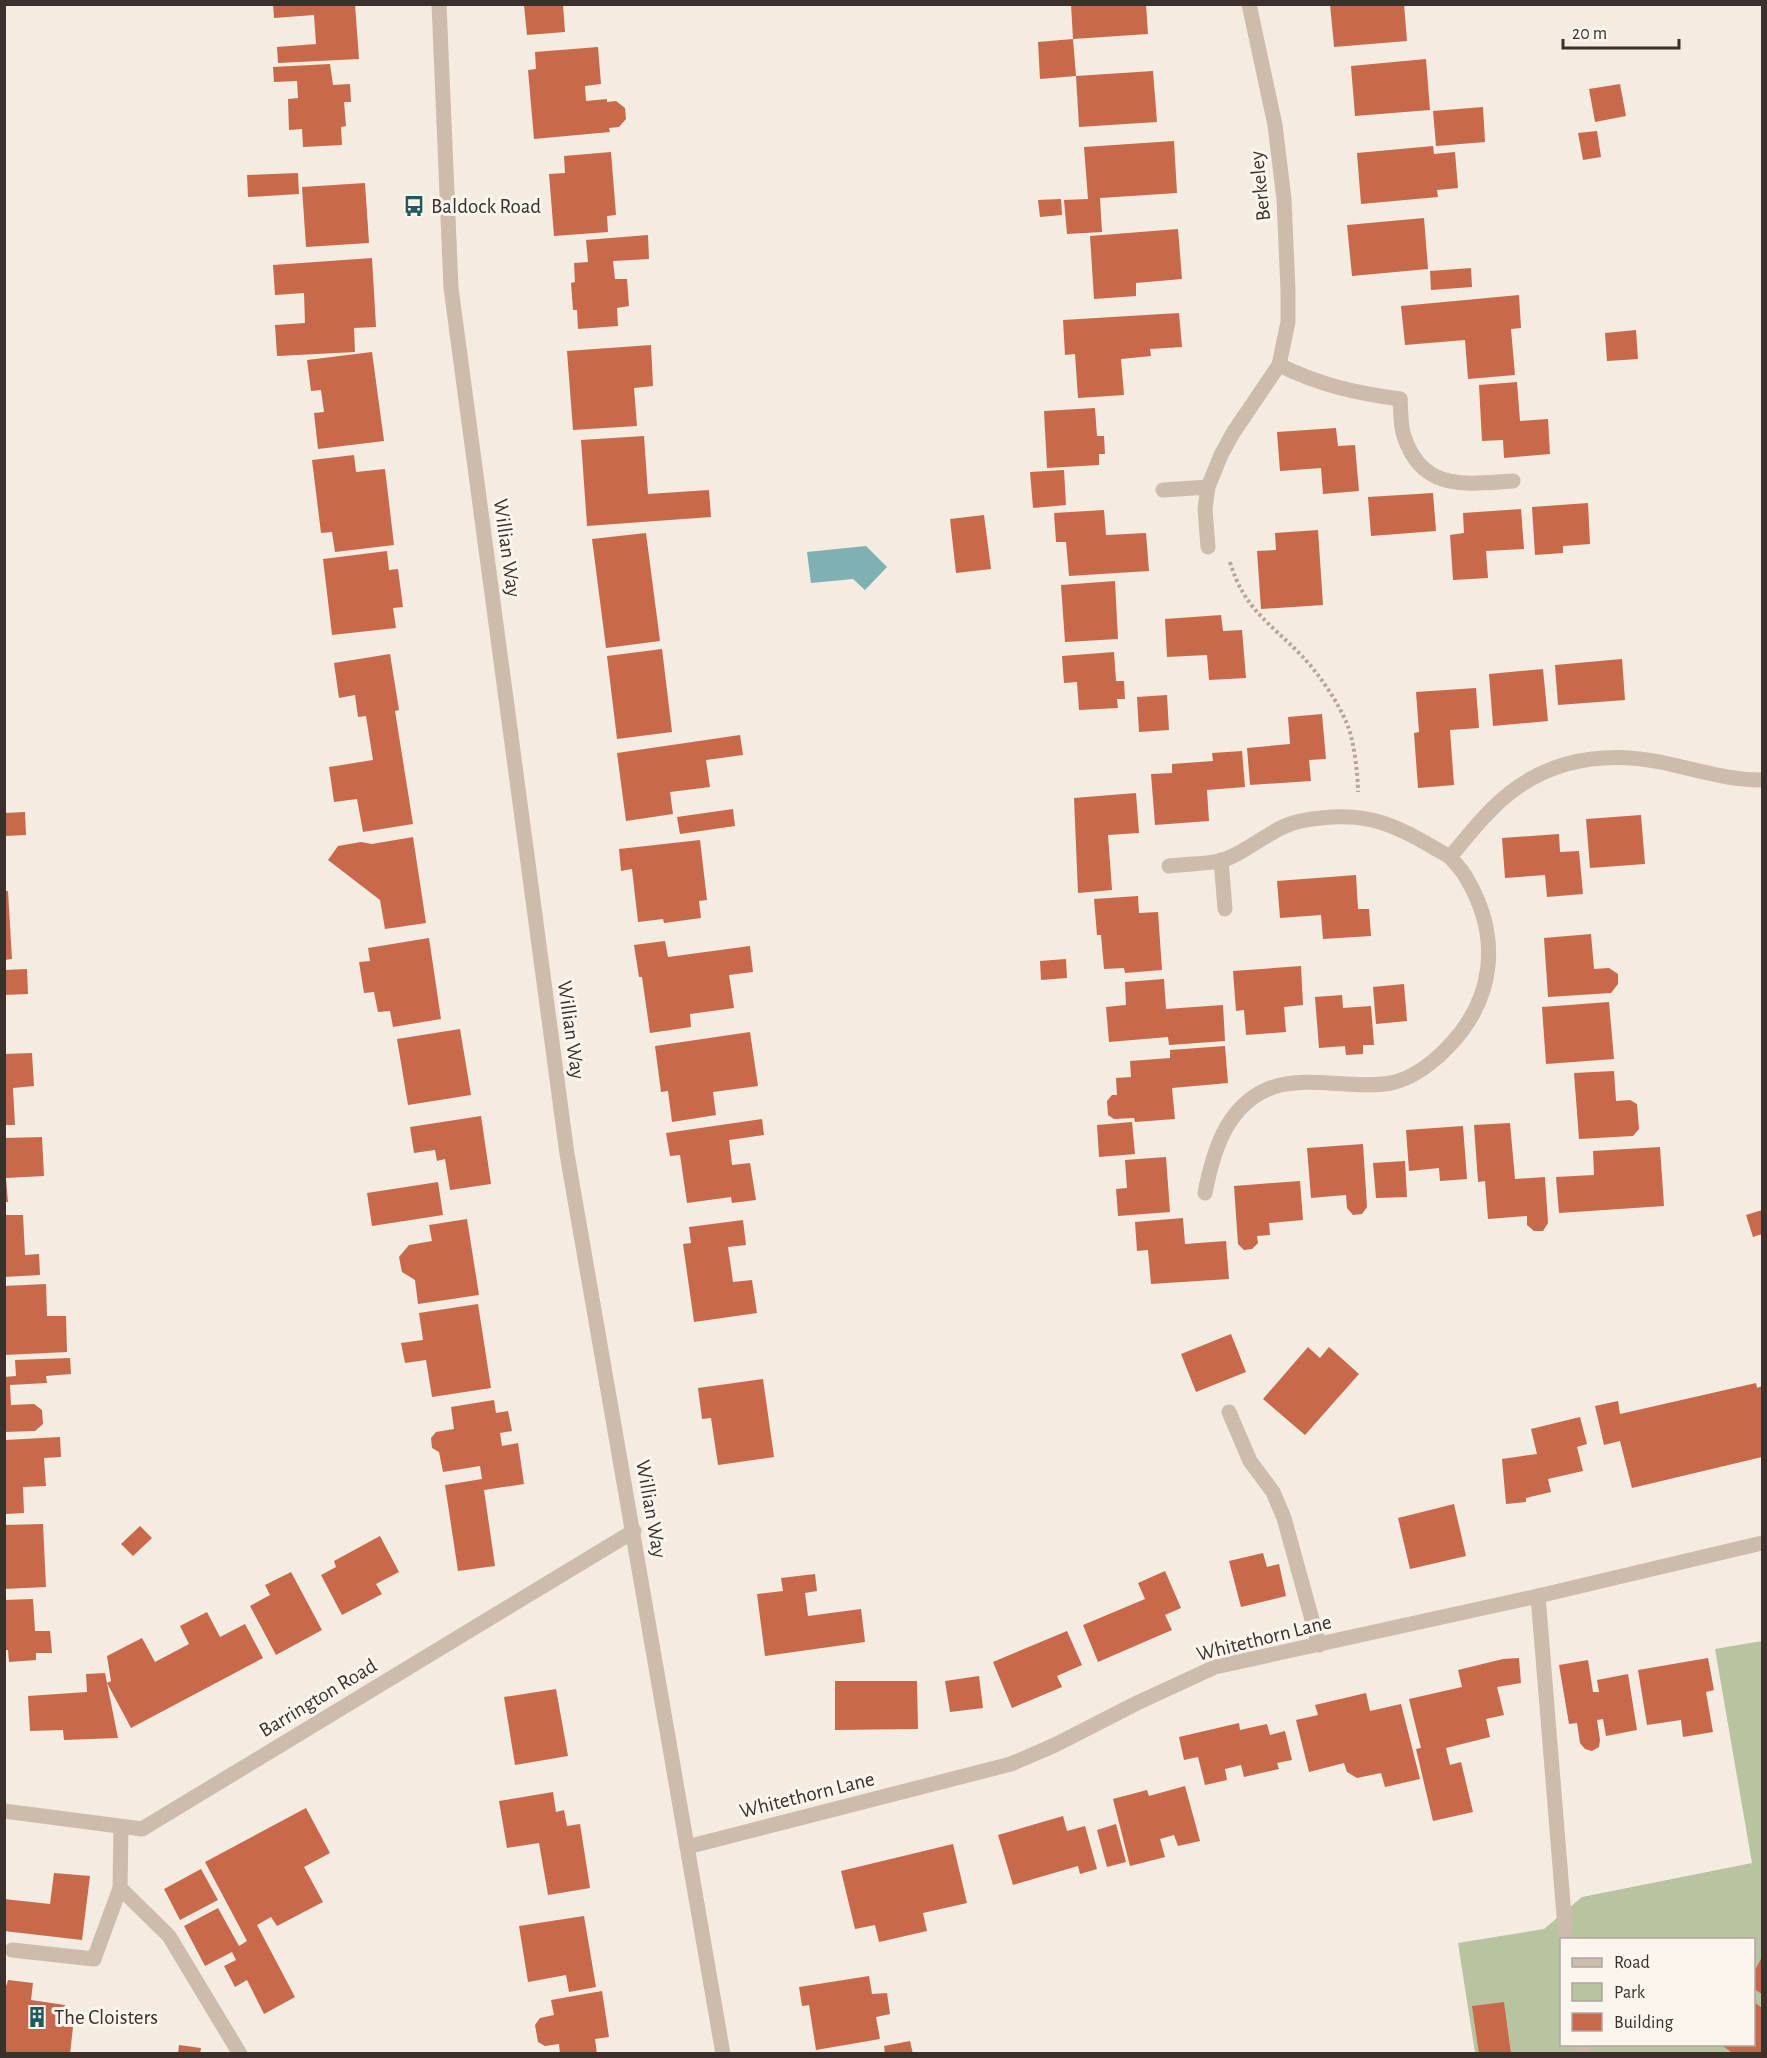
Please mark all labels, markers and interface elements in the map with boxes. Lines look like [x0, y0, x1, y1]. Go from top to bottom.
scale bar [1563, 12, 1678, 50]
text: 20 m [1572, 25, 1607, 43]
street label: Berkeley [1246, 150, 1274, 222]
bus stop icon: Baldock Road [402, 194, 426, 218]
place label: Baldock Road [431, 196, 541, 217]
street label: Willian Way [490, 497, 524, 599]
street label: Willian Way [554, 979, 588, 1081]
street label: Willian Way [632, 1458, 670, 1560]
street label: Whitethorn Lane [1194, 1611, 1334, 1665]
street label: Barrington Road [256, 1655, 381, 1741]
street label: Whitethorn Lane [737, 1768, 877, 1822]
legend [1560, 1938, 1755, 2046]
text: Road [1614, 1954, 1650, 1972]
text: Park [1614, 1984, 1646, 2002]
building icon: The Cloisters [25, 2005, 49, 2029]
place label: The Cloisters [54, 2007, 158, 2028]
text: Building [1614, 2014, 1674, 2032]

